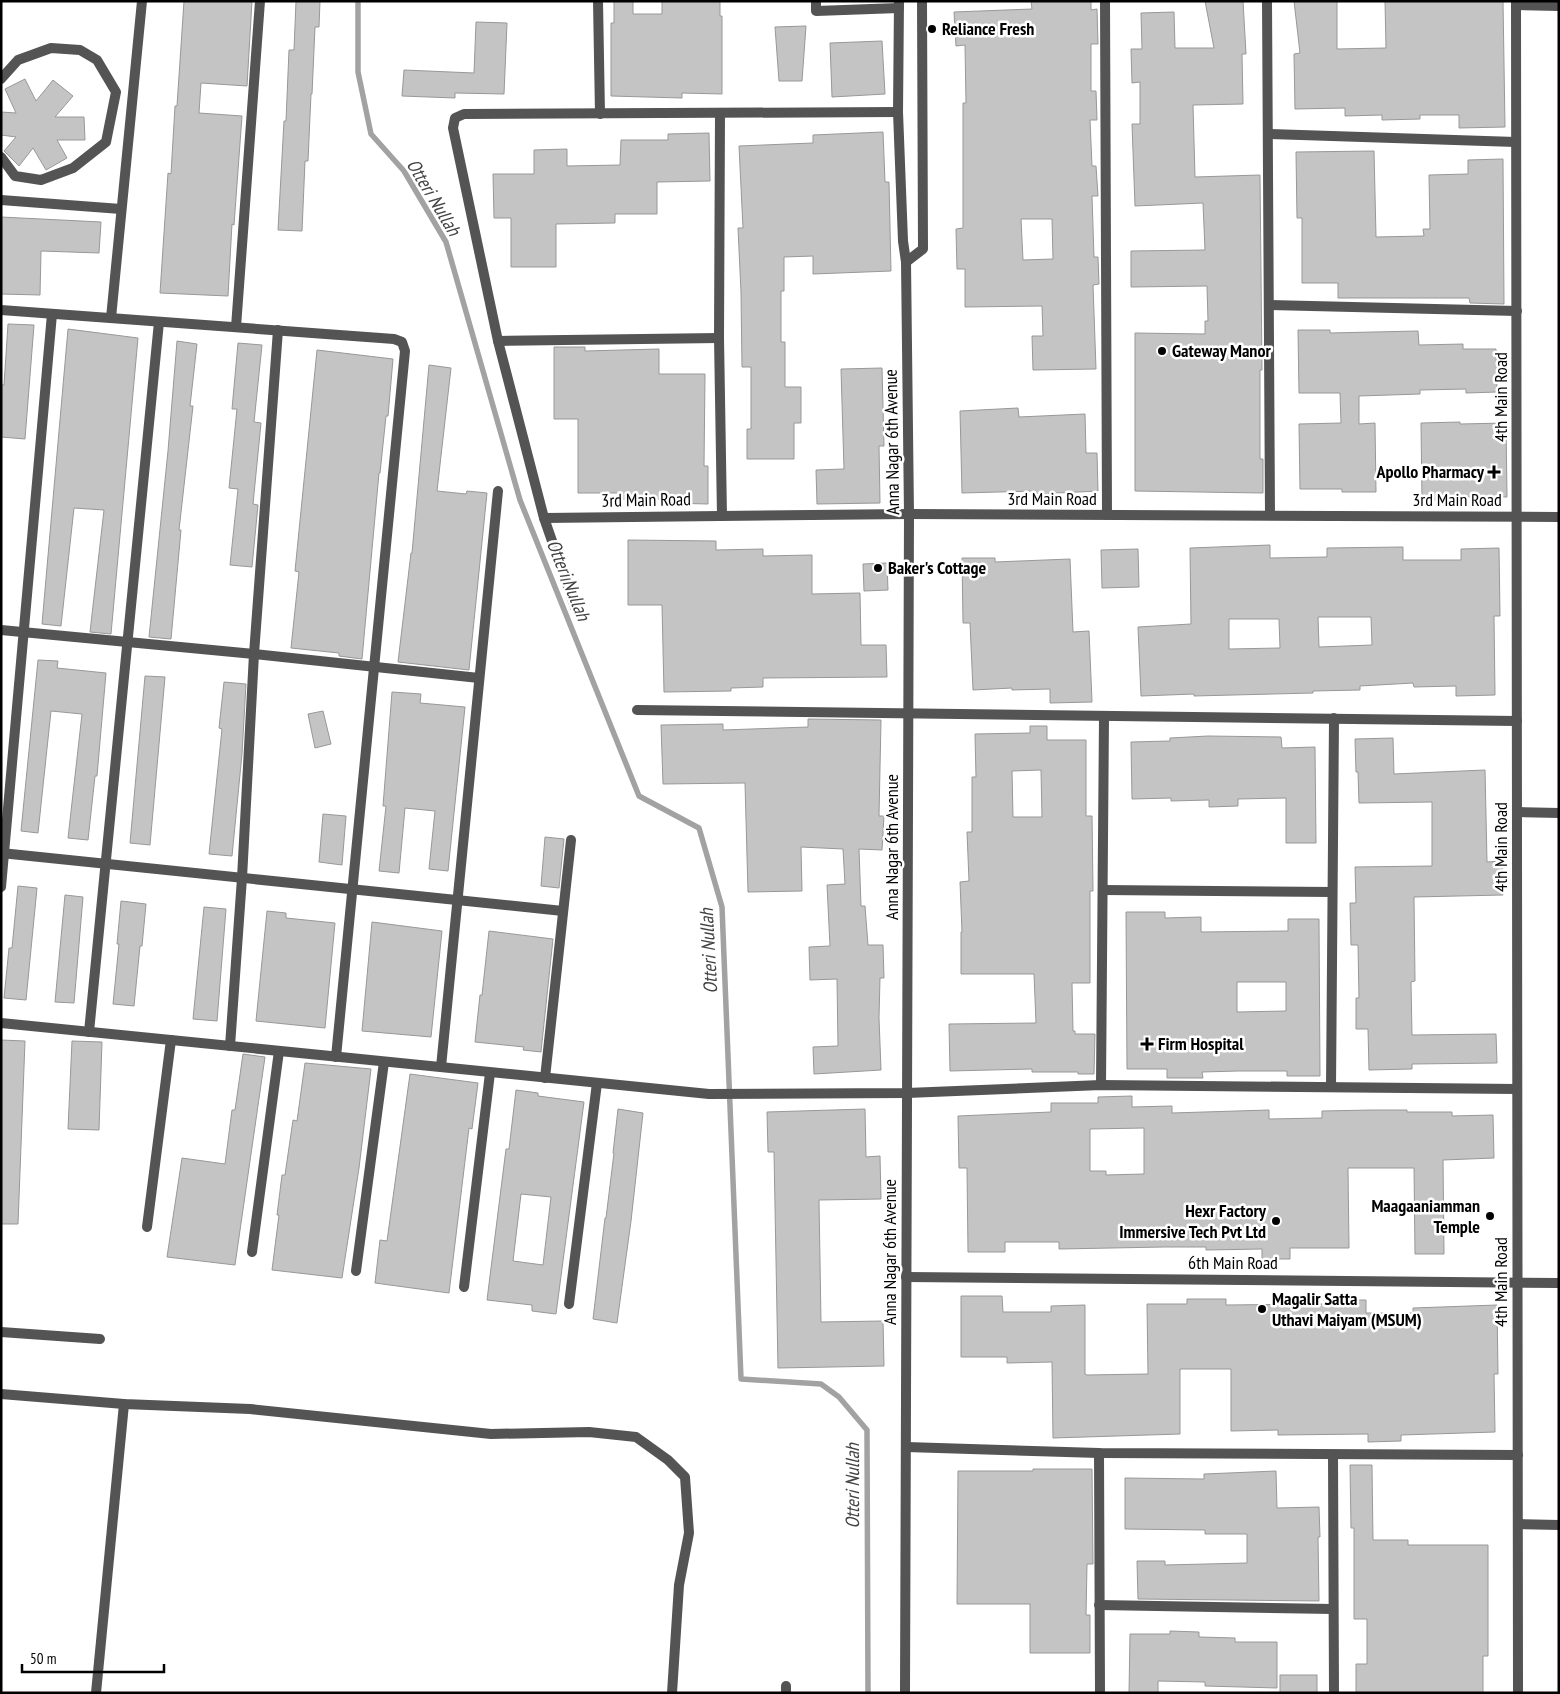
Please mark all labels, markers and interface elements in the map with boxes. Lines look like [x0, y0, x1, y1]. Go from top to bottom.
place label: Reliance Fresh [942, 17, 1034, 40]
marker: Reliance Fresh [926, 23, 938, 35]
water label: Otteri Nullah [402, 154, 467, 241]
place label: Gateway Manor [1172, 339, 1271, 362]
marker: Gateway Manor [1156, 345, 1168, 357]
street label: 4th Main Road [1489, 352, 1512, 442]
street label: Anna Nagar 6th Avenue [879, 369, 904, 515]
place label: Apollo Pharmacy [1376, 460, 1485, 483]
marker: Apollo Pharmacy [1488, 466, 1500, 478]
street label: 3rd Main Road [601, 487, 691, 512]
street label: 3rd Main Road [1007, 487, 1097, 510]
street label: 3rd Main Road [1412, 488, 1502, 511]
water label: Otteri Nullah [542, 536, 597, 626]
place label: Baker's Cottage [888, 556, 987, 579]
marker: Baker's Cottage [872, 562, 884, 574]
street label: Anna Nagar 6th Avenue [880, 774, 903, 920]
street label: 4th Main Road [1489, 802, 1512, 892]
water label: Otteri Nullah [694, 906, 722, 994]
place label: Firm Hospital [1158, 1032, 1244, 1055]
marker: Firm Hospital [1140, 1037, 1154, 1051]
street label: Anna Nagar 6th Avenue [878, 1179, 901, 1325]
place label: Maagaaniamman Temple [1371, 1194, 1480, 1238]
place label: Hexr Factory Immersive Tech Pvt Ltd [1119, 1199, 1267, 1243]
marker: Maagaaniamman Temple [1484, 1210, 1496, 1222]
marker: Hexr Factory Immersive Tech Pvt Ltd [1270, 1215, 1282, 1227]
street label: 4th Main Road [1489, 1237, 1512, 1327]
street label: 6th Main Road [1188, 1251, 1278, 1274]
place label: Magalir Satta Uthavi Maiyam (MSUM) [1272, 1287, 1422, 1331]
marker: Magalir Satta Uthavi Maiyam (MSUM) [1256, 1303, 1268, 1315]
water label: Otteri Nullah [840, 1442, 864, 1529]
scale bar [22, 1642, 165, 1674]
text: 50 m [30, 1649, 56, 1668]

